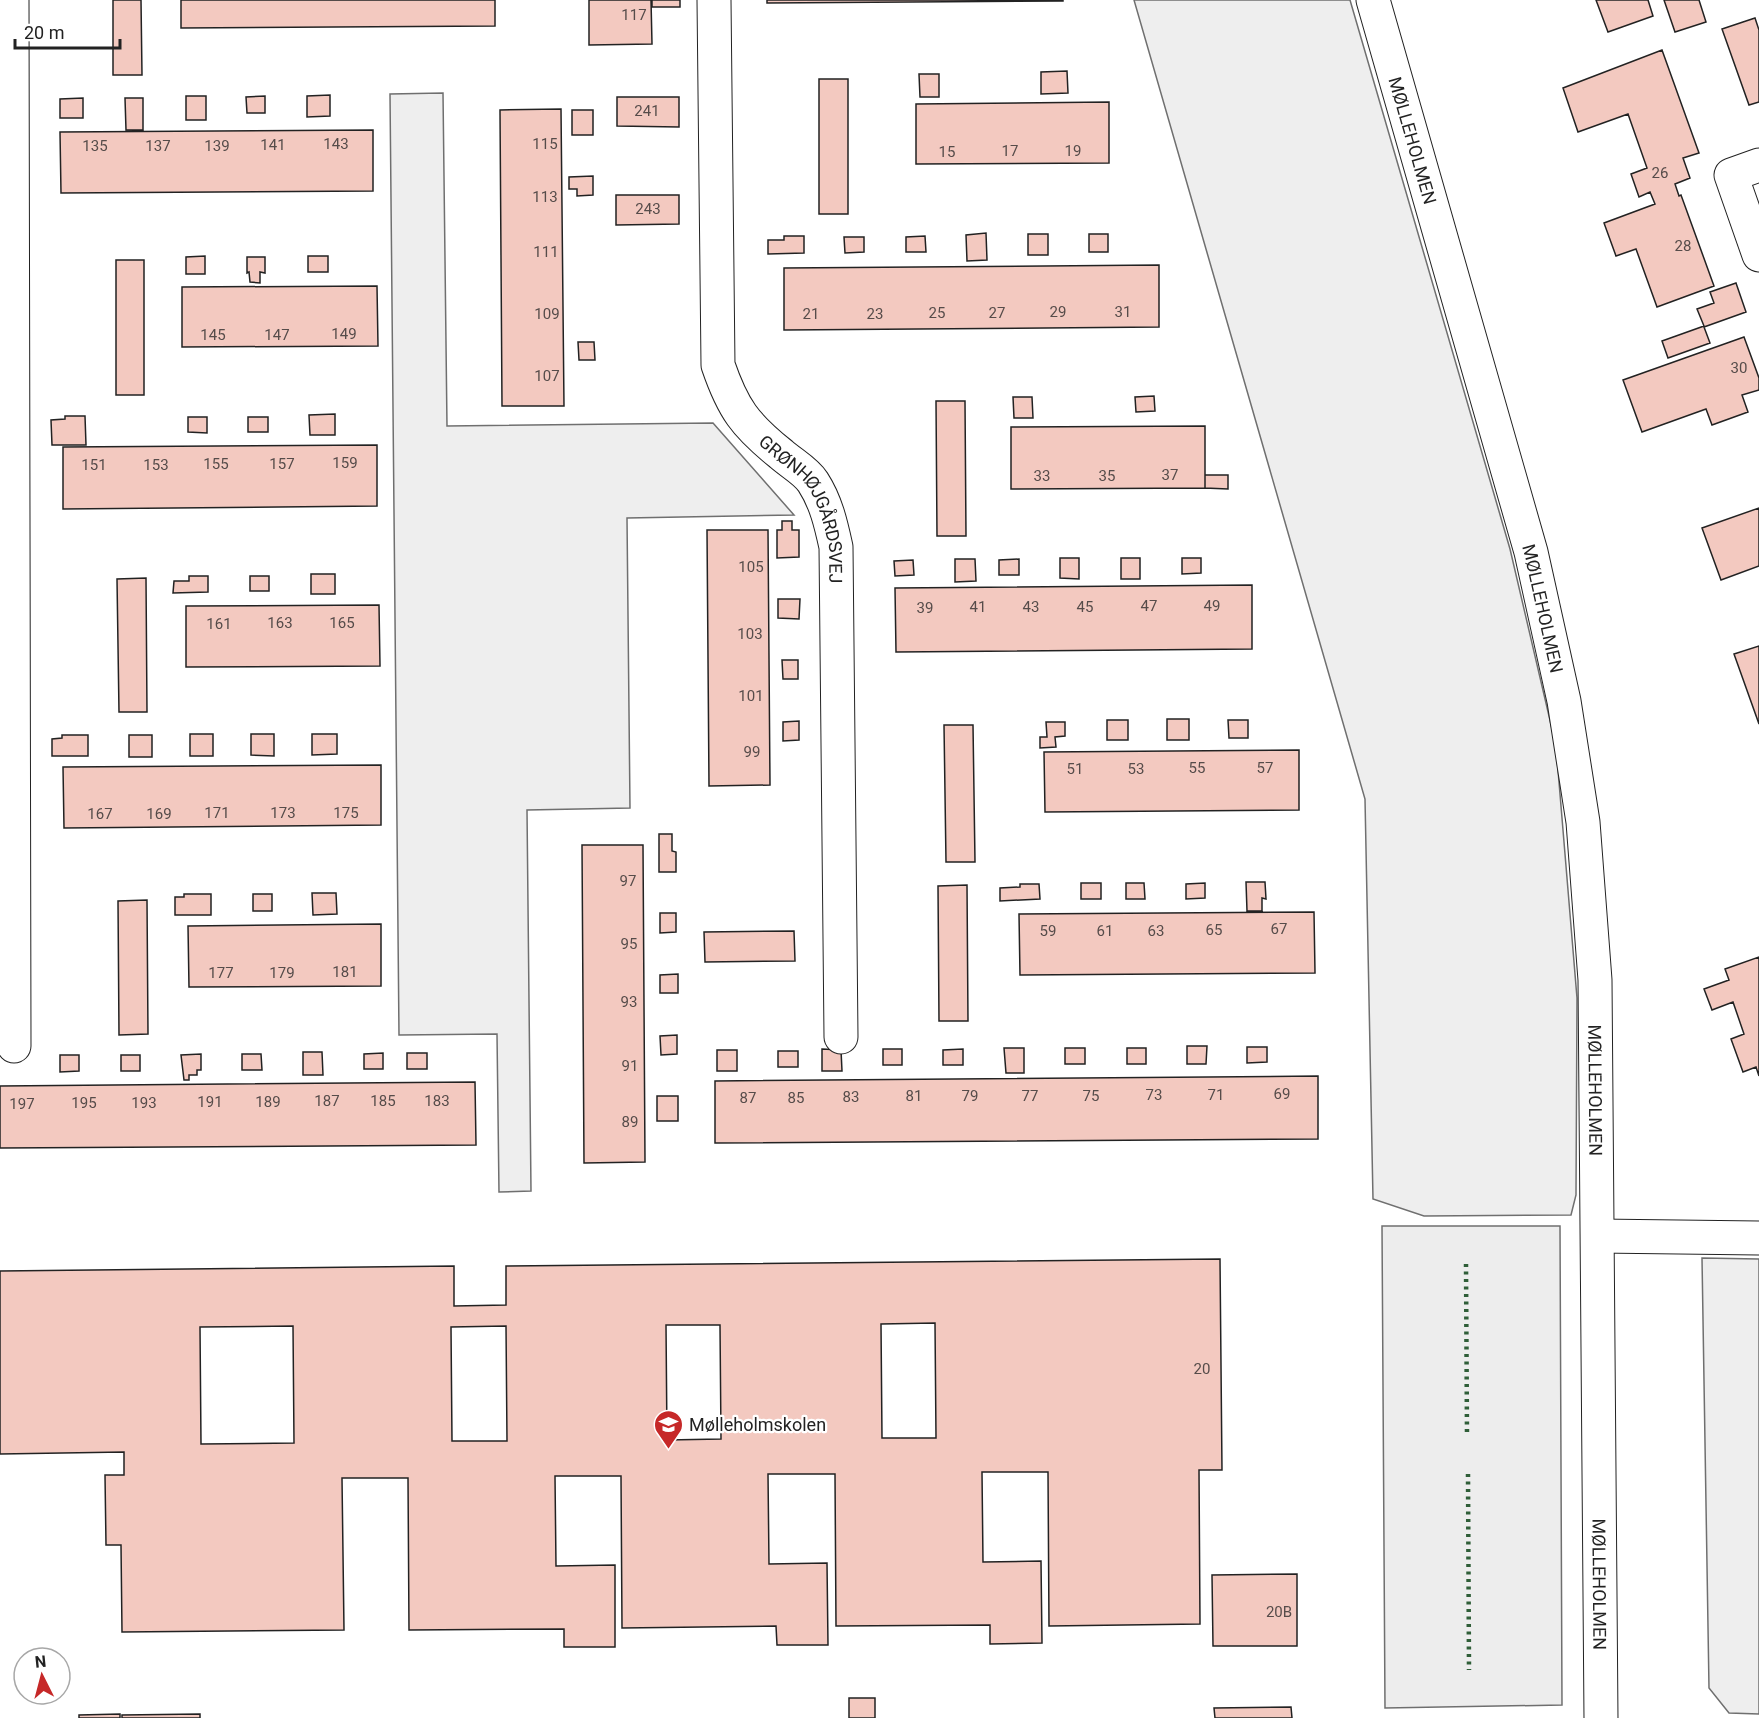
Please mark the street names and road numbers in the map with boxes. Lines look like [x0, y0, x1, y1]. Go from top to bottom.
street label: MØLLEHOLMEN [1385, 74, 1441, 206]
street label: GRØNHØJGÅRDSVEJ [755, 430, 847, 583]
street label: MØLLEHOLMEN [1519, 542, 1568, 675]
street label: MØLLEHOLMEN [1585, 1024, 1607, 1156]
street label: MØLLEHOLMEN [1589, 1518, 1611, 1650]

